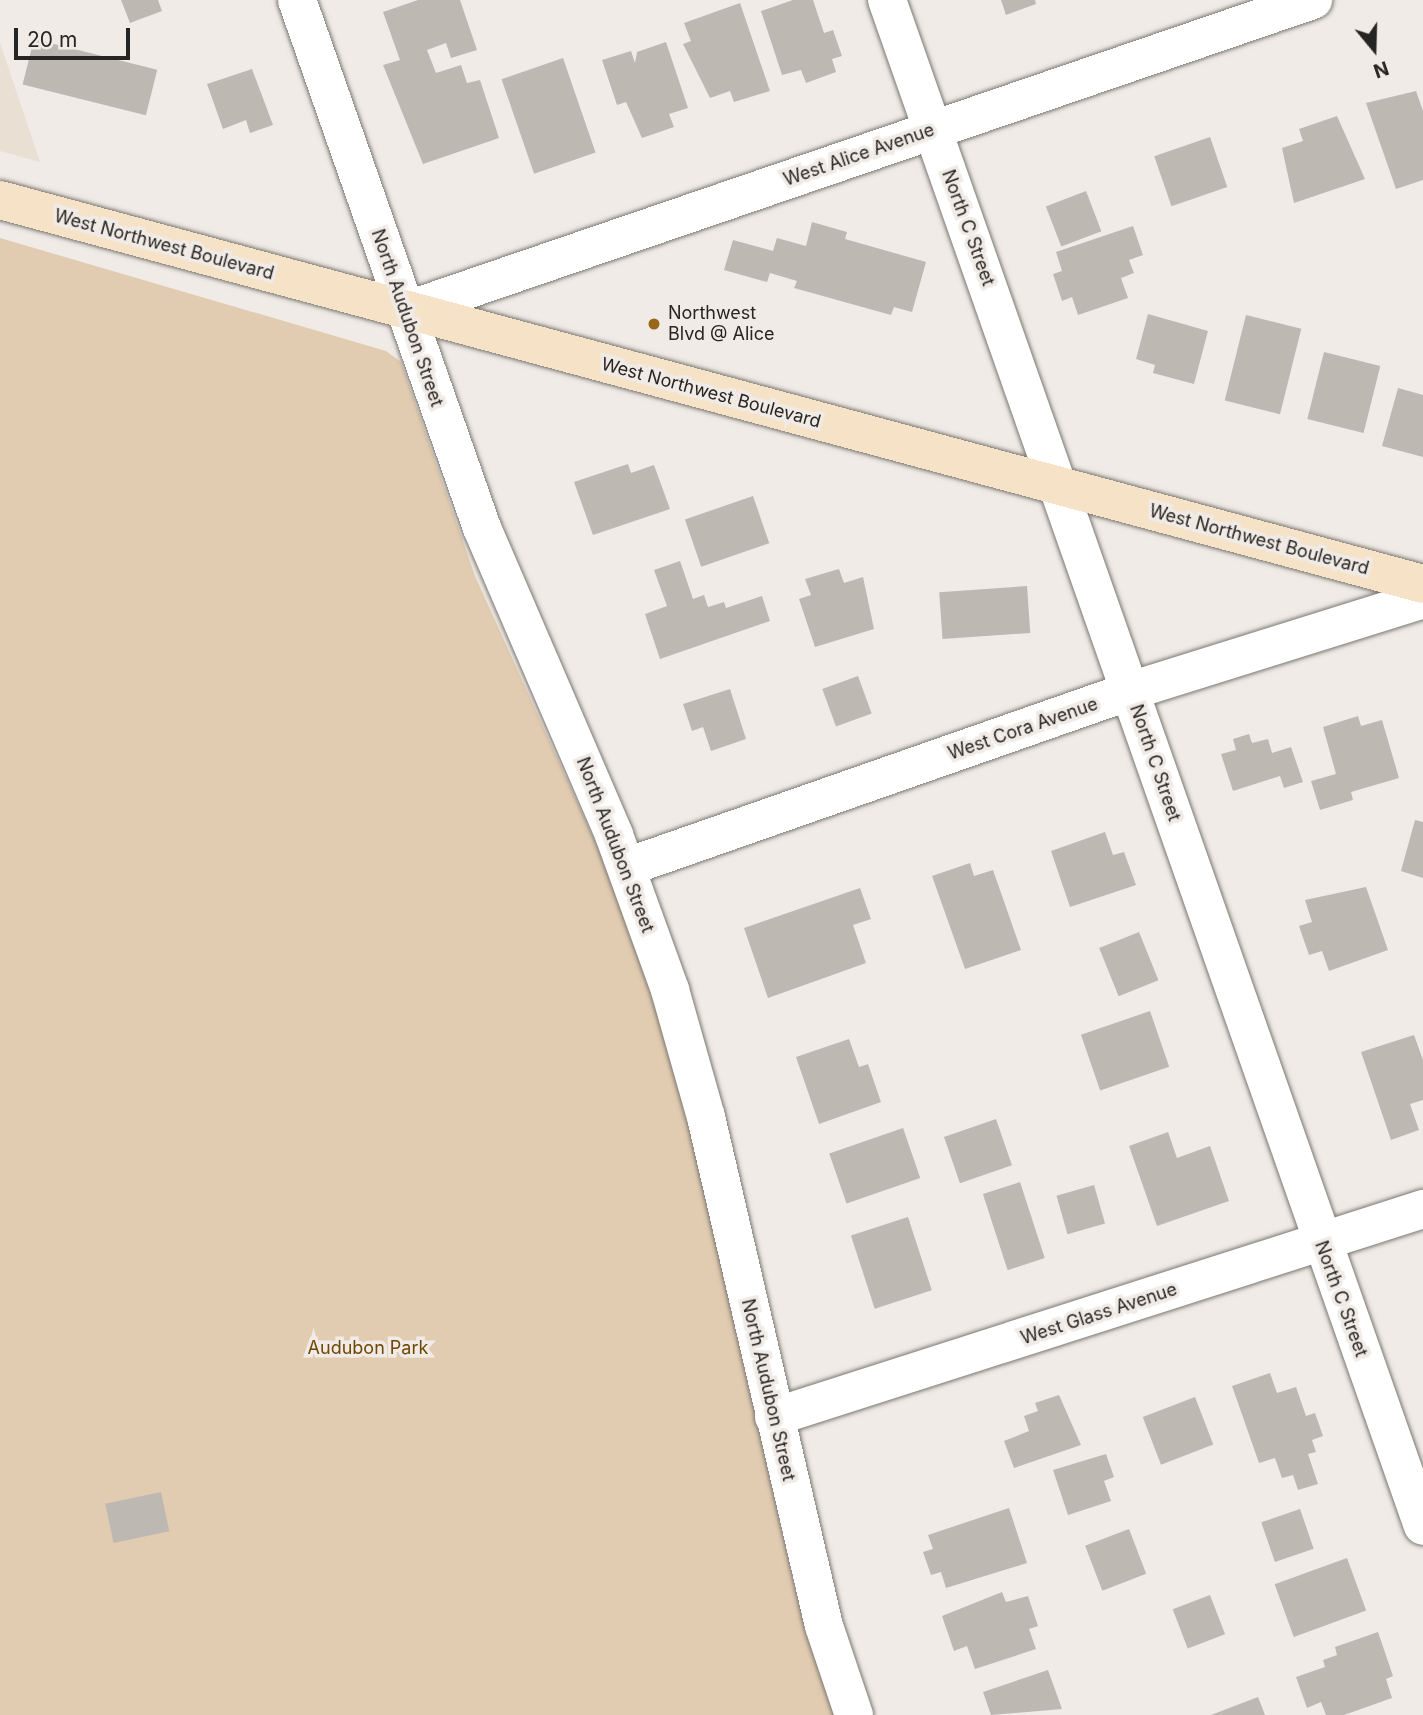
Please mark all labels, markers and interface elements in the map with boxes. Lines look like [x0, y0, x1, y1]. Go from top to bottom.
scale bar [18, 14, 133, 58]
north arrow [1339, 14, 1409, 84]
text: 20 m [27, 27, 77, 52]
text: N [1370, 56, 1392, 83]
street label: West Alice Avenue [781, 119, 937, 191]
street label: North C Street [937, 167, 999, 289]
street label: West Northwest Boulevard [52, 205, 276, 285]
street label: North Audubon Street [367, 227, 447, 409]
place label: Northwest Blvd @ Alice [668, 303, 774, 346]
marker: Northwest Blvd @ Alice [646, 316, 662, 332]
street label: West Northwest Boulevard [599, 353, 823, 433]
street label: West Northwest Boulevard [1147, 500, 1371, 580]
street label: West Cora Avenue [945, 693, 1101, 765]
street label: North C Street [1125, 702, 1185, 824]
street label: North Audubon Street [572, 754, 658, 936]
street label: North C Street [1310, 1238, 1372, 1360]
street label: West Glass Avenue [1018, 1279, 1180, 1349]
street label: North Audubon Street [737, 1297, 799, 1483]
park label: Audubon Park [308, 1337, 428, 1359]

